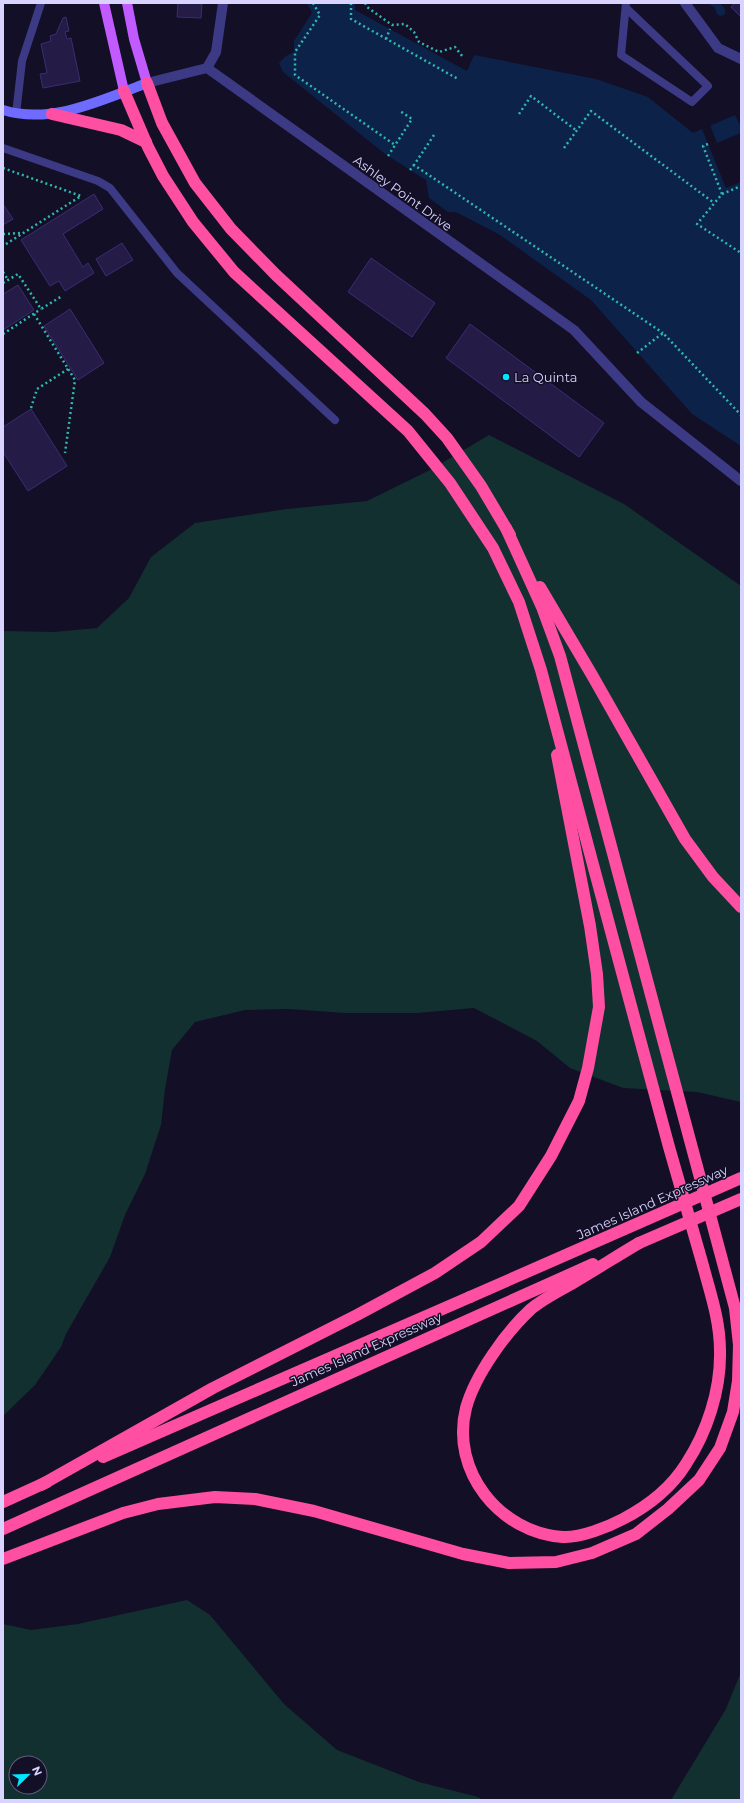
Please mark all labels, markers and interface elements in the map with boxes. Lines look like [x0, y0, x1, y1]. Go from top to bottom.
street label: Ashley Point Drive [350, 152, 456, 234]
place label: La Quinta [514, 369, 577, 385]
marker: La Quinta [501, 372, 511, 382]
street label: James Island Expressway [573, 1161, 731, 1243]
street label: James Island Expressway [287, 1308, 445, 1390]
north arrow [8, 1755, 48, 1795]
text: N [29, 1764, 45, 1778]

